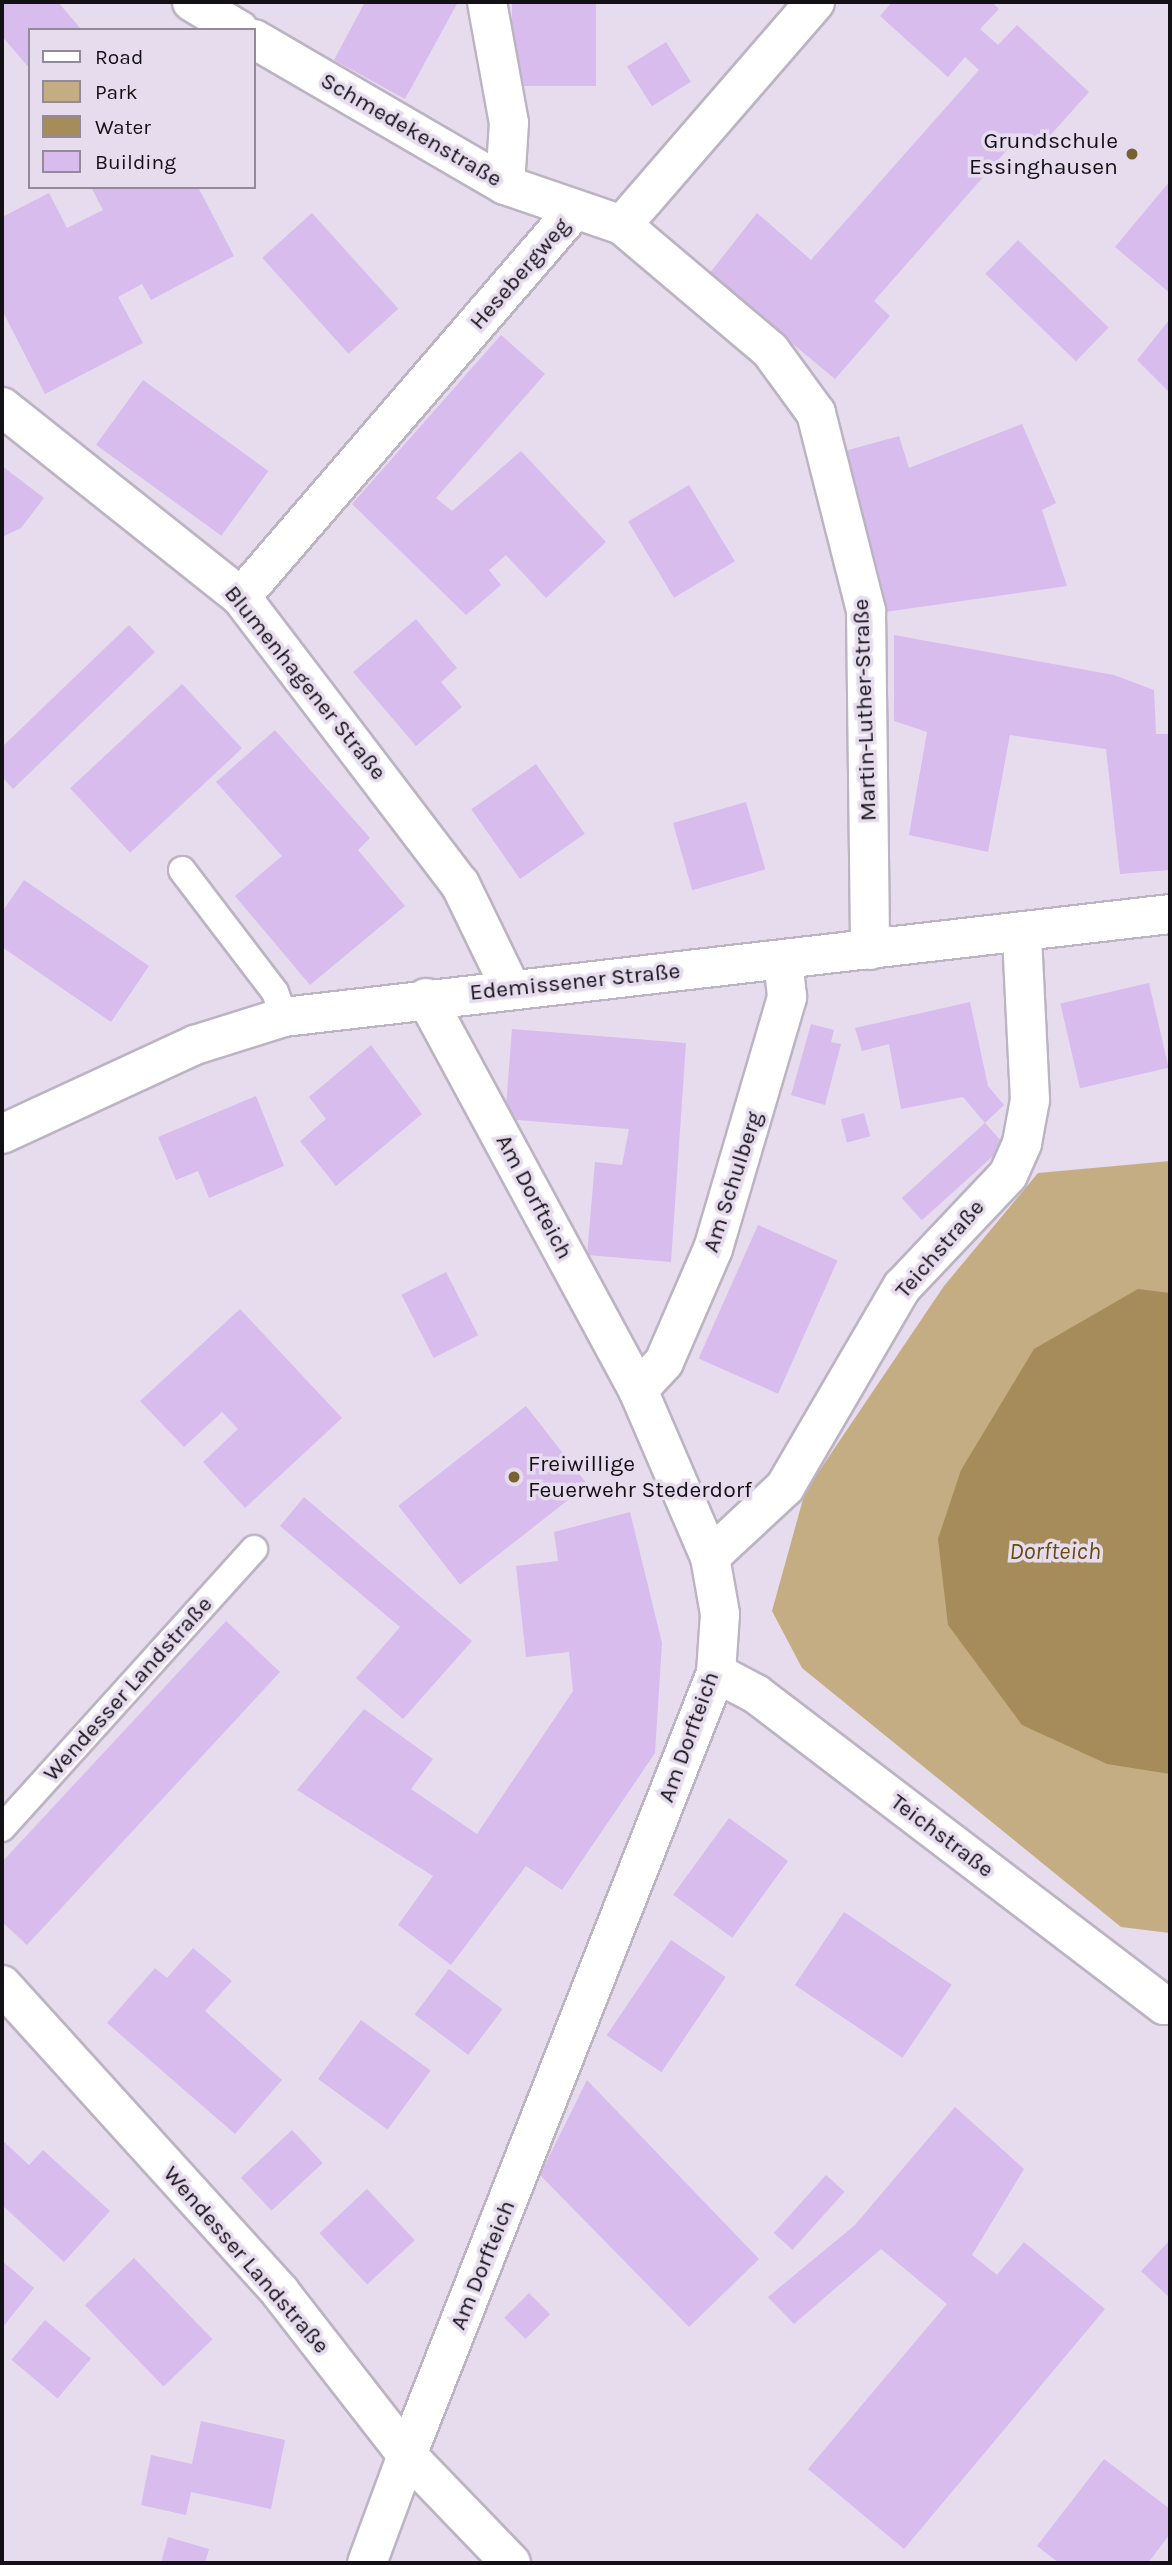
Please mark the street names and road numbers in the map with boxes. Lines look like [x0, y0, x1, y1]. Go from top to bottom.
street label: Schmedekenstraße [315, 67, 507, 193]
street label: Hesebergweg [464, 213, 576, 335]
street label: Blumenhagener Straße [218, 580, 392, 786]
street label: Martin-Luther-Straße [847, 598, 883, 822]
street label: Edemissener Straße [468, 957, 682, 1007]
street label: Am Schulberg [697, 1108, 769, 1256]
street label: Am Dorfteich [490, 1130, 578, 1264]
street label: Teichstraße [890, 1194, 990, 1304]
street label: Wendesser Landstraße [38, 1591, 218, 1787]
street label: Am Dorfteich [653, 1668, 725, 1806]
street label: Teichstraße [885, 1788, 999, 1884]
street label: Wendesser Landstraße [157, 2161, 335, 2359]
street label: Am Dorfteich [445, 2196, 521, 2334]

